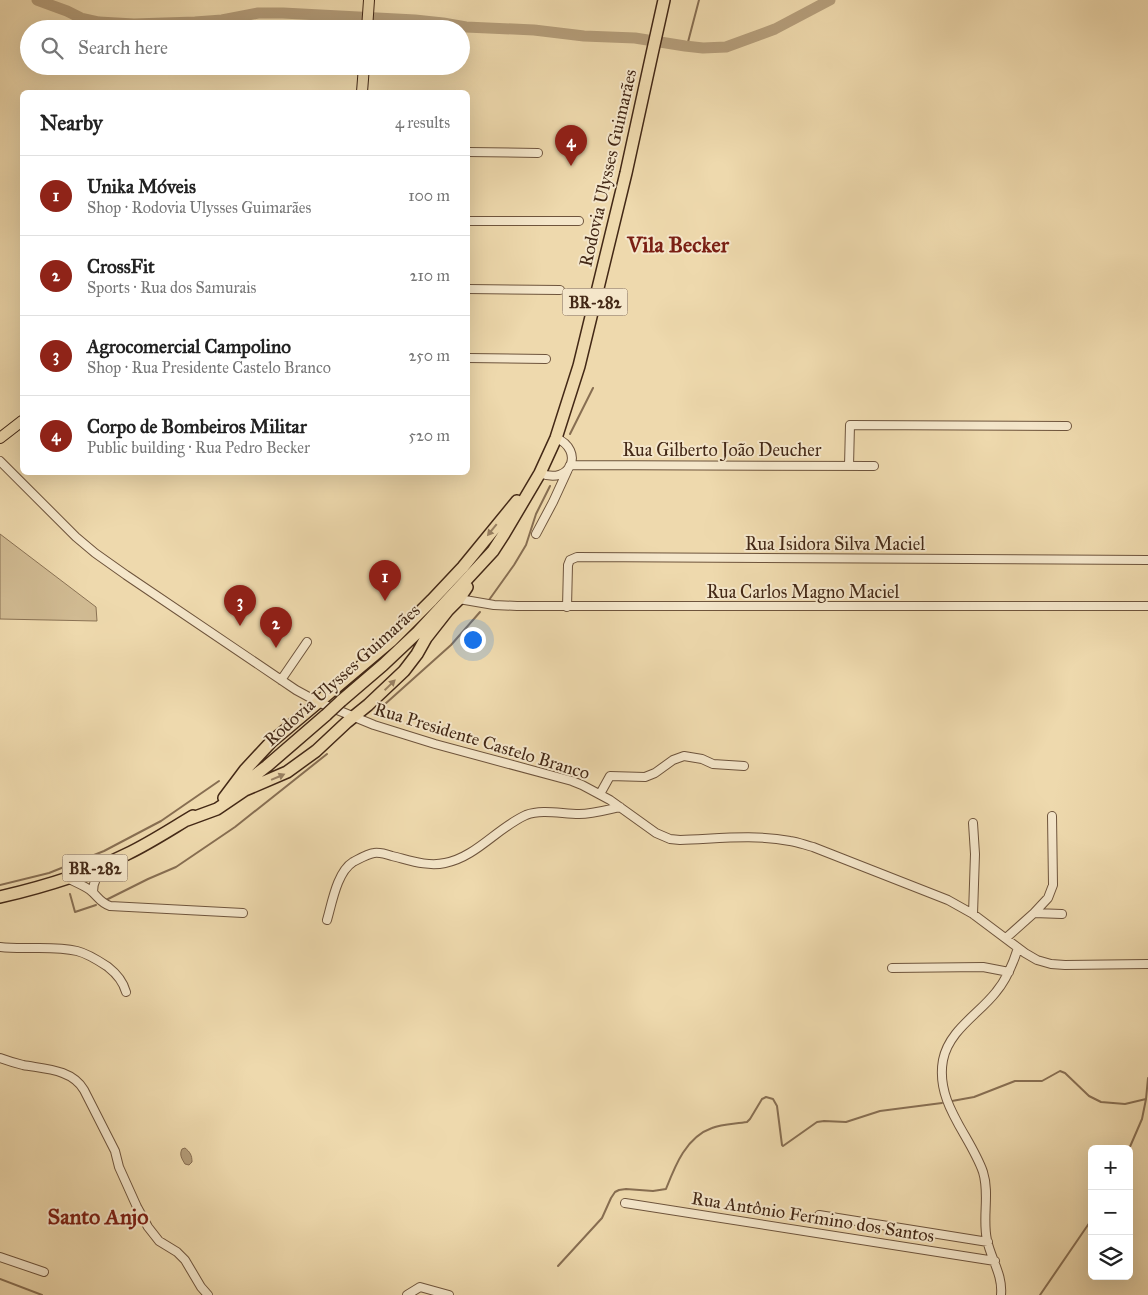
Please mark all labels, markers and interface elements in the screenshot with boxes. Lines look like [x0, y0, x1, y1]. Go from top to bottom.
search box [20, 20, 470, 75]
icon: search [38, 34, 66, 62]
text: Search here [78, 36, 168, 59]
street label: Rodovia Ulysses Guimarães [575, 67, 641, 269]
text: Nearby [40, 110, 103, 136]
text: 4 results [395, 113, 450, 132]
pin: 4 [555, 125, 587, 166]
text: Unika Móveis [87, 175, 196, 198]
text: 1 [53, 186, 59, 205]
text: 100 m [408, 186, 450, 205]
text: Shop · Rodovia Ulysses Guimarães [87, 198, 311, 217]
district label: Vila Becker [626, 231, 730, 258]
text: CrossFit [87, 255, 155, 278]
text: 2 [52, 266, 60, 285]
text: 210 m [410, 266, 450, 285]
text: Sports · Rua dos Samurais [87, 278, 256, 297]
road number: BR-282 [562, 288, 628, 316]
text: Agrocomercial Campolino [87, 335, 291, 358]
text: 3 [53, 346, 59, 365]
text: 250 m [409, 346, 450, 365]
text: Shop · Rua Presidente Castelo Branco [87, 358, 331, 377]
text: Corpo de Bombeiros Militar [87, 415, 307, 438]
text: 4 [52, 426, 60, 445]
text: 520 m [408, 426, 450, 445]
text: Public building · Rua Pedro Becker [87, 438, 310, 457]
street label: Rua Gilberto João Deucher [623, 439, 822, 462]
one-way arrow [487, 524, 498, 537]
street label: Rua Isidora Silva Maciel [745, 533, 925, 555]
pin: 1 [369, 560, 401, 601]
street label: Rua Carlos Magno Maciel [707, 581, 900, 604]
pin: 3 [224, 585, 256, 626]
street label: Rodovia Ulysses Guimarães [260, 599, 424, 751]
pin: 2 [260, 607, 292, 648]
your location [460, 627, 486, 653]
one-way arrow [383, 679, 395, 691]
street label: Rua Presidente Castelo Branco [372, 698, 592, 784]
one-way arrow [271, 772, 285, 780]
road number: BR-282 [62, 854, 128, 881]
map controls [1088, 1145, 1133, 1280]
button: + [1088, 1145, 1133, 1190]
street label: Rua Antônio Fermino dos Santos [690, 1187, 936, 1247]
button: − [1088, 1190, 1133, 1235]
district label: Santo Anjo [48, 1203, 148, 1230]
button: layers [1088, 1235, 1133, 1280]

